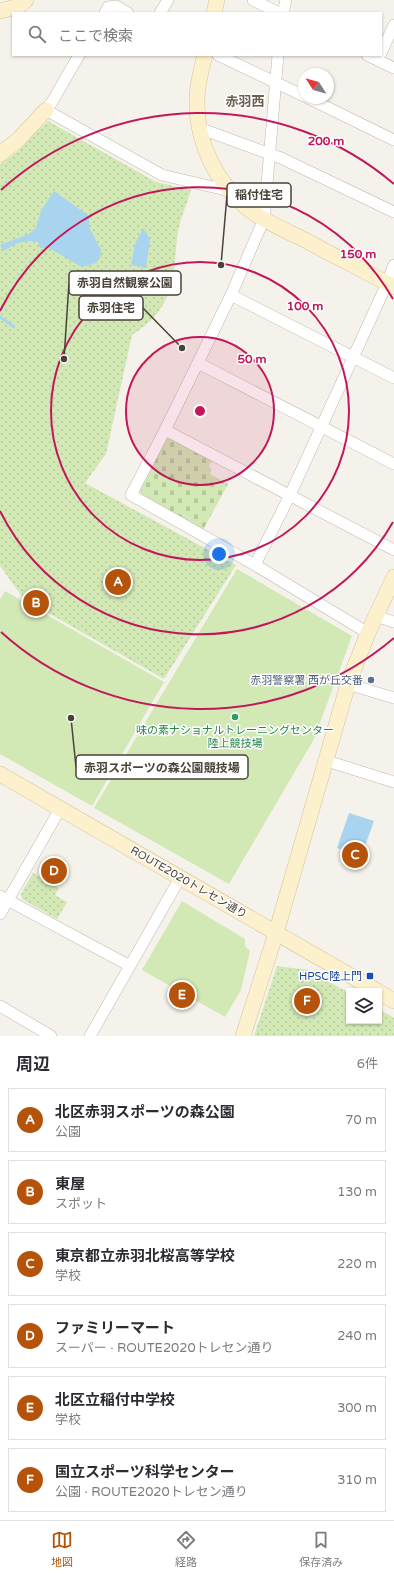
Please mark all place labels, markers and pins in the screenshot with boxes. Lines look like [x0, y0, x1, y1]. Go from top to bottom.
callout: 稲付住宅 [227, 183, 291, 207]
callout: 赤羽自然観察公園 [69, 271, 181, 295]
callout: 赤羽住宅 [79, 296, 143, 320]
centre of rings [193, 404, 207, 418]
pin: A [105, 567, 131, 597]
pin: B [23, 588, 49, 618]
place label: 赤羽警察署 西が丘交番 [250, 674, 363, 687]
marker: 赤羽警察署 西が丘交番 [366, 675, 376, 685]
marker: 味の素ナショナルトレーニングセンター 陸上競技場 [230, 712, 240, 722]
place label: 味の素ナショナルトレーニングセンター 陸上競技場 [136, 724, 334, 750]
callout: 赤羽スポーツの森公園競技場 [76, 755, 248, 779]
pin: C [342, 840, 368, 870]
pin: D [41, 856, 67, 886]
place label: HPSC陸上門 [299, 970, 362, 983]
marker: HPSC陸上門 [365, 971, 375, 981]
pin: E [169, 980, 195, 1010]
pin: F [294, 986, 320, 1016]

